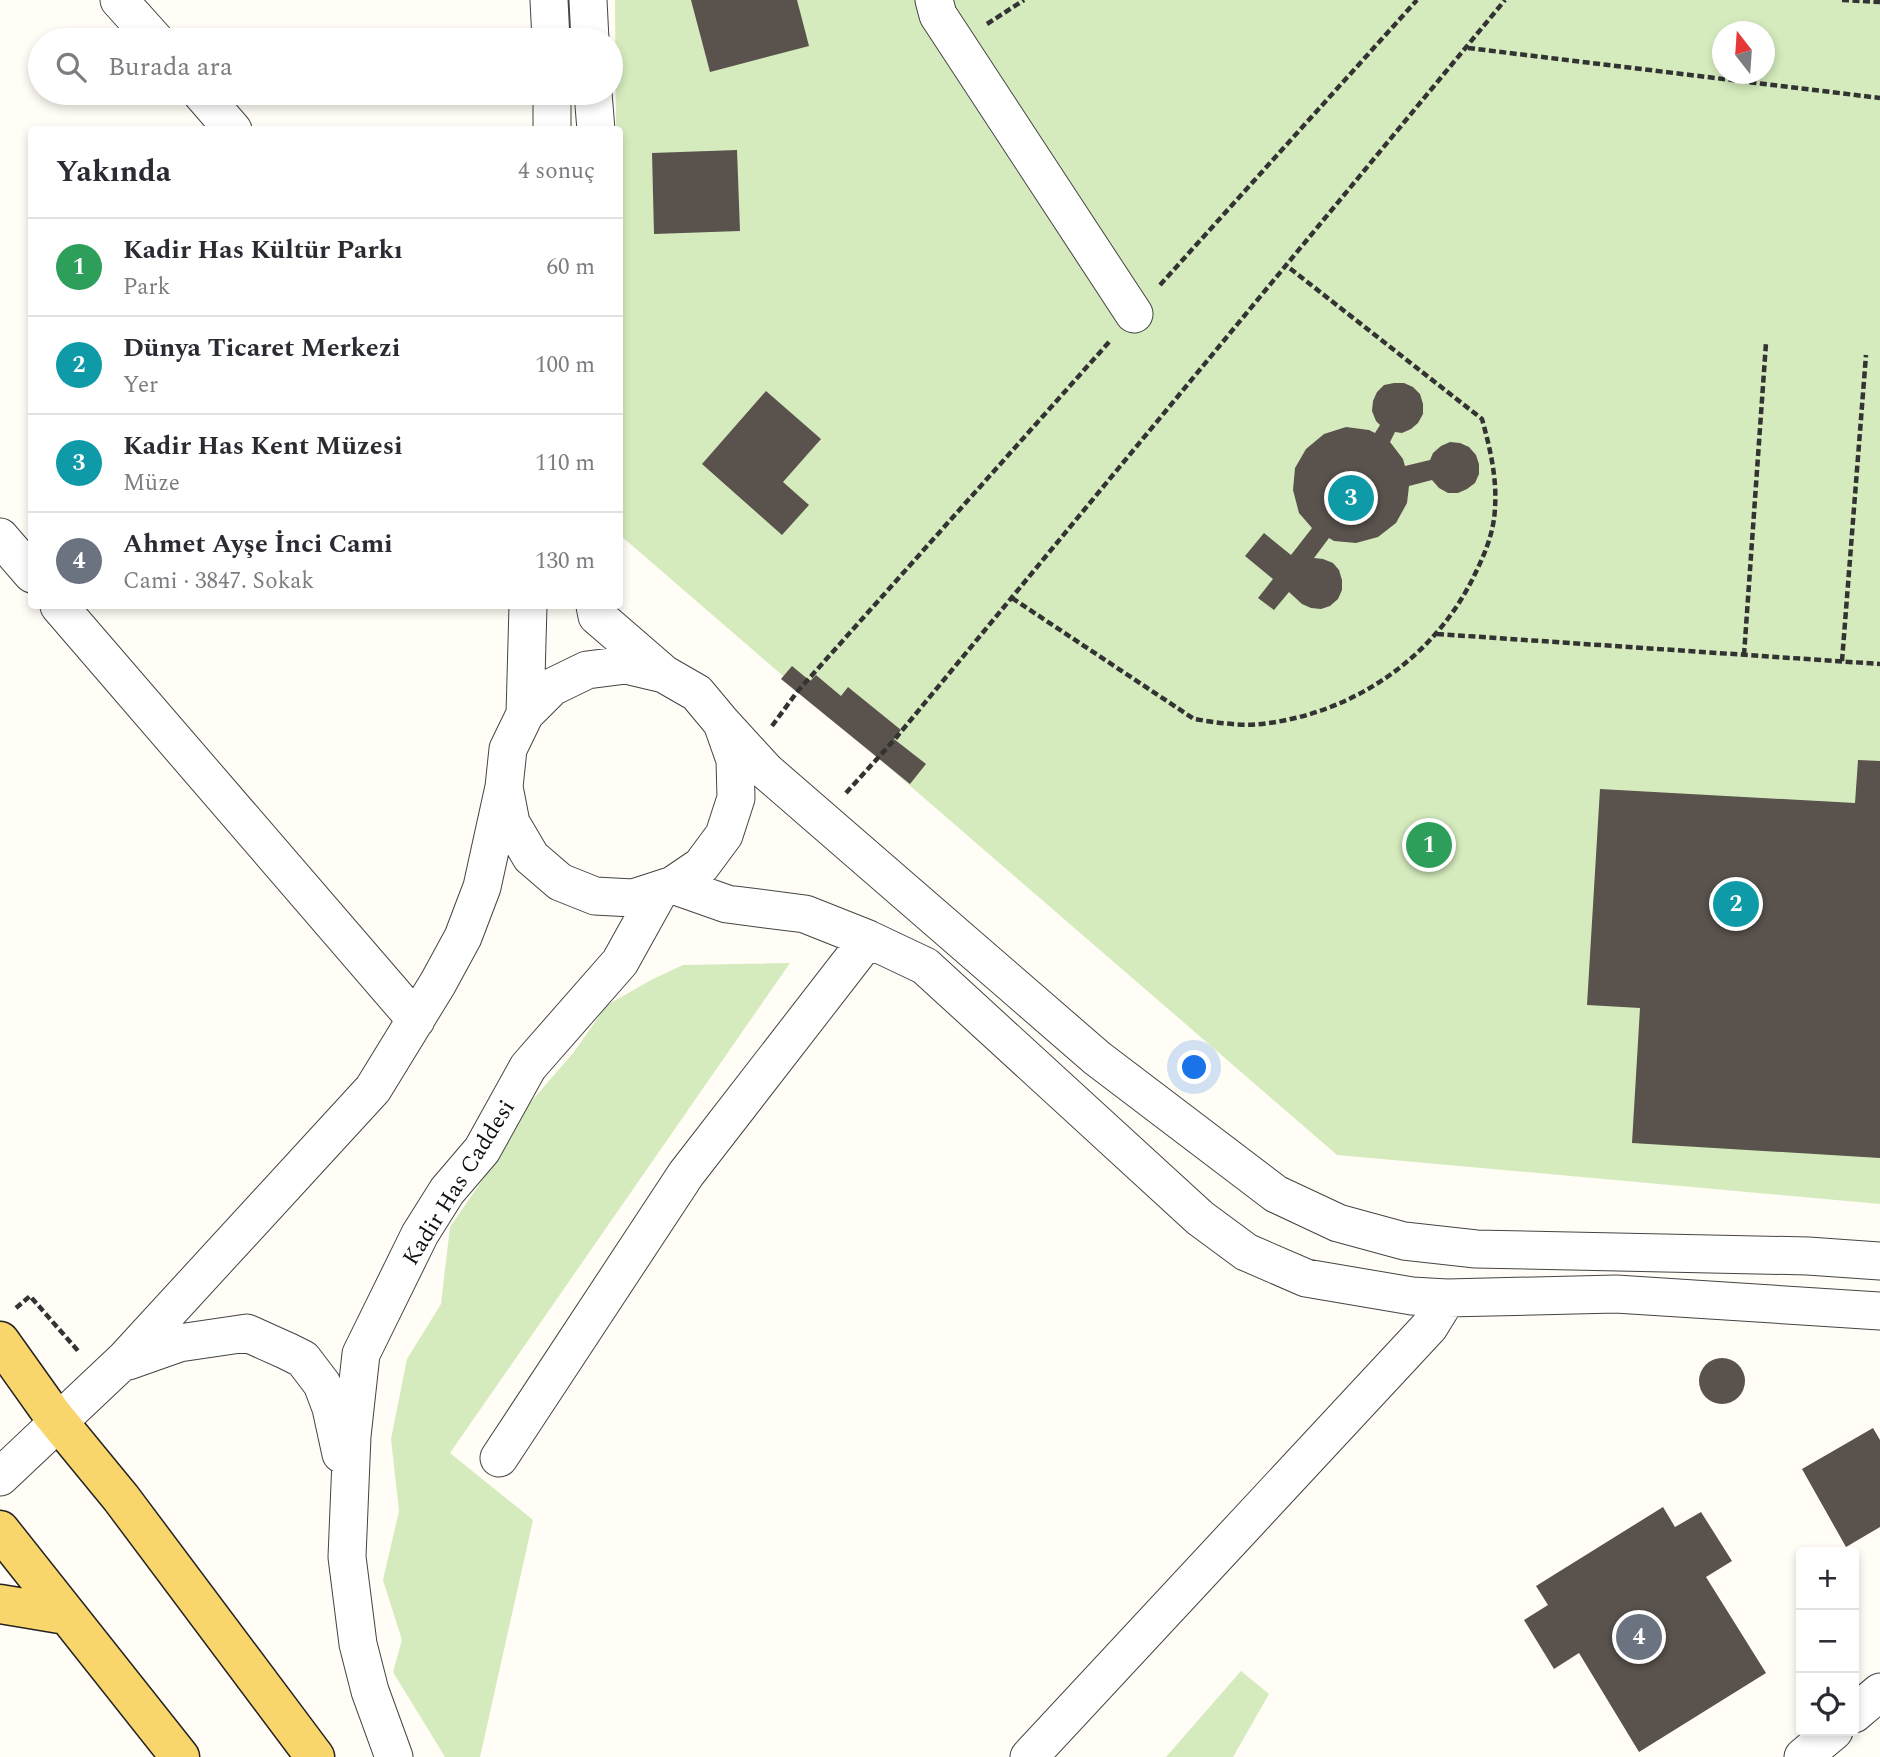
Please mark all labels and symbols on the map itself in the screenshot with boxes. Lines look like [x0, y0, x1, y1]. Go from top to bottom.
north arrow [1712, 21, 1775, 84]
pin: 3 [1328, 472, 1374, 524]
pin: 1 [1406, 819, 1452, 871]
pin: 2 [1713, 878, 1759, 930]
your location [1177, 1050, 1211, 1084]
street label: Kadir Has Caddesi [394, 1093, 524, 1273]
pin: 4 [1616, 1611, 1662, 1663]

